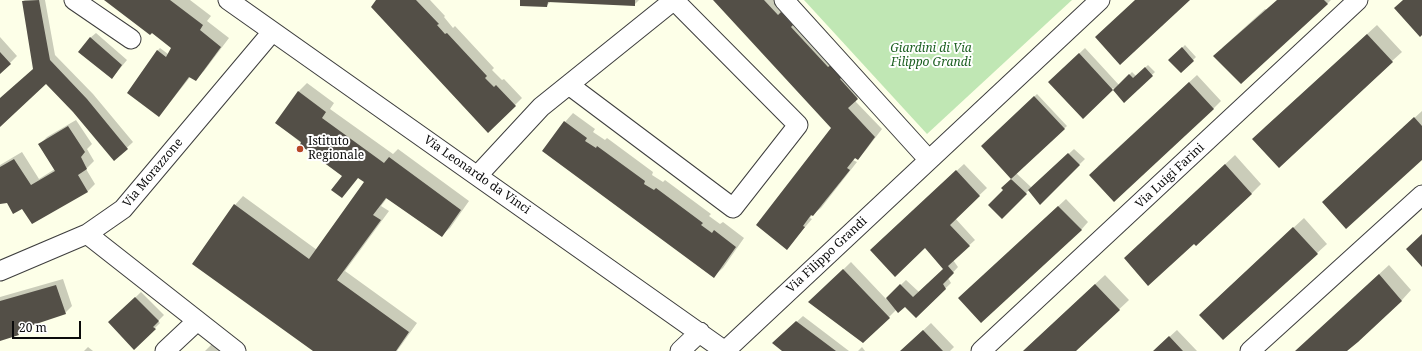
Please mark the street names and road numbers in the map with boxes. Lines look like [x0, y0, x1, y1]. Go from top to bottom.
street label: Via Leonardo da Vinci [421, 133, 533, 217]
street label: Via Morazzone [120, 136, 186, 210]
street label: Via Luigi Farini [1133, 141, 1207, 211]
street label: Via Filippo Grandi [784, 214, 870, 296]

